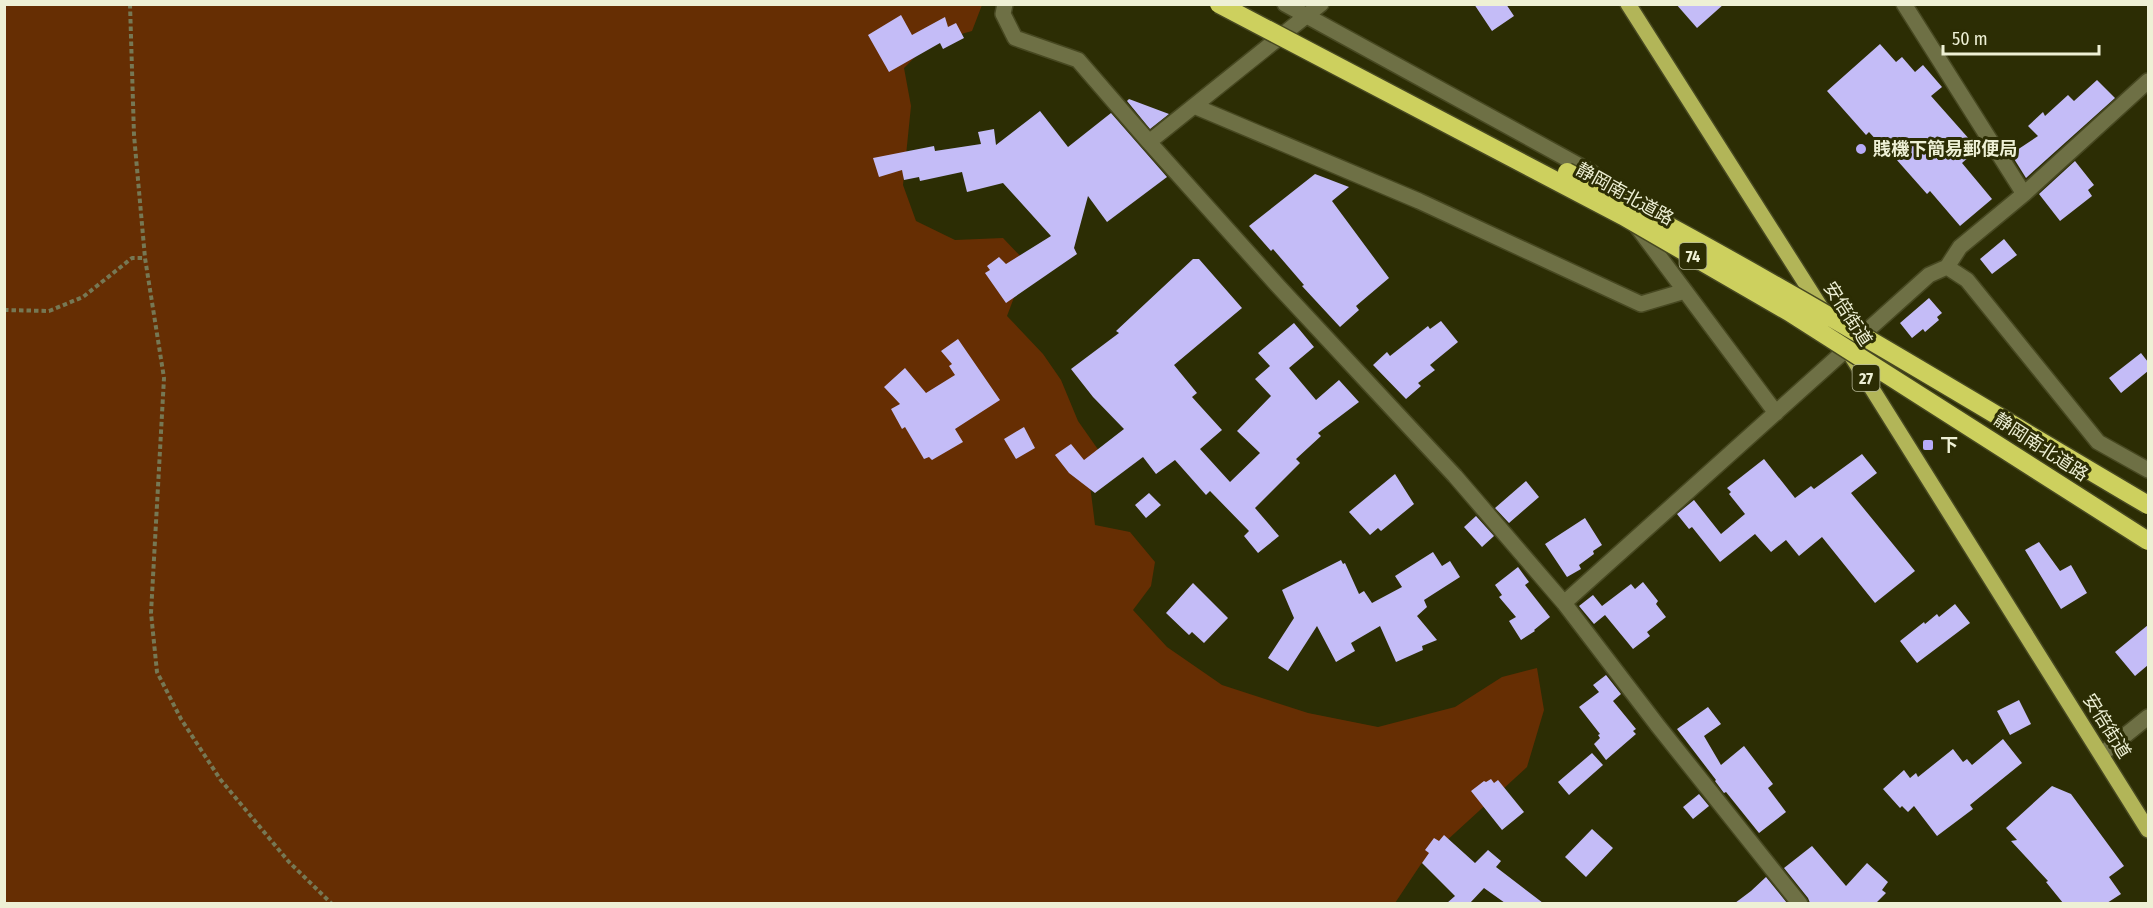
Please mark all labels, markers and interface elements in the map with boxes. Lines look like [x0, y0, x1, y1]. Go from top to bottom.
scale bar [1943, 18, 2099, 56]
text: 50 m [1952, 28, 1988, 50]
place label: 賎機下簡易郵便局 [1873, 138, 2017, 160]
marker: 賎機下簡易郵便局 [1854, 142, 1868, 156]
street label: 静岡南北道路 [1572, 158, 1678, 230]
road number: 74 [1680, 243, 1706, 269]
street label: 安倍街道 [1819, 278, 1877, 350]
road number: 27 [1852, 365, 1880, 391]
street label: 静岡南北道路 [1990, 408, 2092, 486]
place label: 下 [1940, 434, 1958, 456]
marker: 下 [1921, 438, 1935, 452]
street label: 安倍街道 [2079, 690, 2135, 762]

